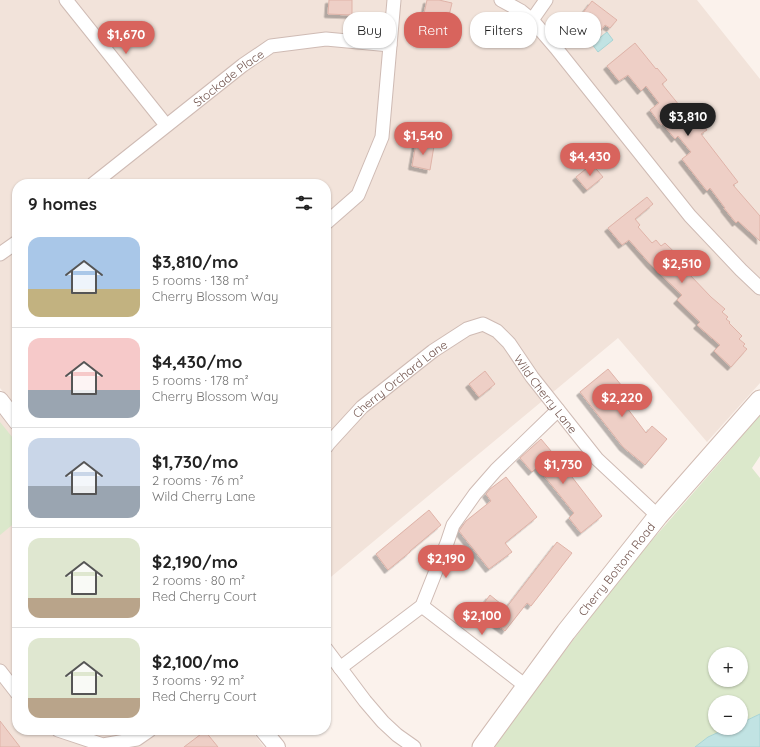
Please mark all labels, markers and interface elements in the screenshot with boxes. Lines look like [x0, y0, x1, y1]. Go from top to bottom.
chip: Buy [343, 12, 396, 48]
chip: Rent [404, 12, 462, 48]
chip: Filters [470, 12, 537, 48]
chip: New [545, 12, 601, 48]
pin: $1,670 [93, 21, 159, 55]
text: $1,670 [107, 26, 145, 42]
street label: Stockade Place [190, 46, 267, 110]
pin: $3,810 [655, 103, 721, 137]
text: $3,810 [669, 108, 707, 124]
pin: $1,540 [390, 122, 456, 156]
text: $1,540 [403, 127, 443, 143]
pin: $4,430 [557, 143, 623, 177]
text: $4,430 [569, 148, 611, 164]
icon: filters [293, 192, 315, 214]
text: 9 homes [28, 193, 97, 214]
pin: $2,510 [649, 250, 715, 284]
text: $3,810/mo [152, 251, 238, 272]
icon: home [60, 253, 108, 301]
text: $2,510 [662, 255, 702, 271]
text: 5 rooms · 138 m² [152, 272, 249, 288]
text: Cherry Blossom Way [152, 288, 278, 304]
street label: Cherry Orchard Lane [349, 336, 450, 420]
text: $4,430/mo [152, 351, 242, 372]
street label: Wild Cherry Lane [511, 351, 581, 436]
icon: home [60, 354, 108, 402]
text: 5 rooms · 178 m² [152, 372, 249, 388]
pin: $2,220 [589, 384, 655, 418]
text: Cherry Blossom Way [152, 388, 278, 404]
text: $2,220 [601, 389, 643, 405]
text: $1,730/mo [152, 451, 238, 472]
pin: $1,730 [530, 451, 596, 485]
icon: home [60, 454, 108, 502]
text: $1,730 [544, 456, 582, 472]
text: 2 rooms · 76 m² [152, 472, 244, 488]
text: Wild Cherry Lane [152, 488, 255, 504]
street label: Cherry Bottom Road [574, 519, 658, 619]
pin: $2,190 [413, 545, 479, 579]
text: $2,190 [427, 550, 465, 566]
text: $2,190/mo [152, 551, 238, 572]
icon: home [60, 554, 108, 602]
text: 2 rooms · 80 m² [152, 572, 245, 588]
text: Red Cherry Court [152, 588, 257, 604]
pin: $2,100 [449, 602, 515, 636]
text: $2,100 [463, 607, 501, 623]
map controls [708, 647, 748, 735]
button: + [708, 647, 748, 687]
text: $2,100/mo [152, 651, 239, 672]
icon: home [60, 654, 108, 702]
text: 3 rooms · 92 m² [152, 672, 244, 688]
text: Red Cherry Court [152, 688, 257, 704]
button: − [708, 695, 748, 735]

